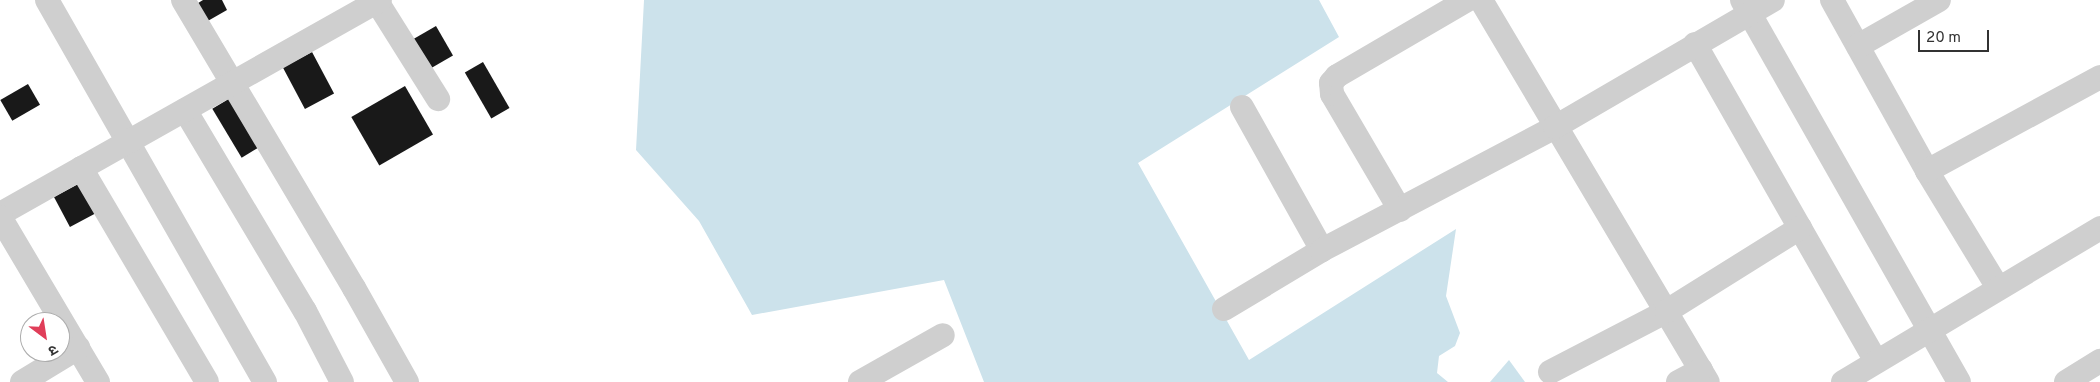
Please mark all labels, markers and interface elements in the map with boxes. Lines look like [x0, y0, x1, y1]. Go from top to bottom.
scale bar [1920, 20, 1991, 52]
text: 20 m [1926, 29, 1961, 48]
north arrow [20, 312, 70, 362]
text: उ [45, 340, 60, 359]

